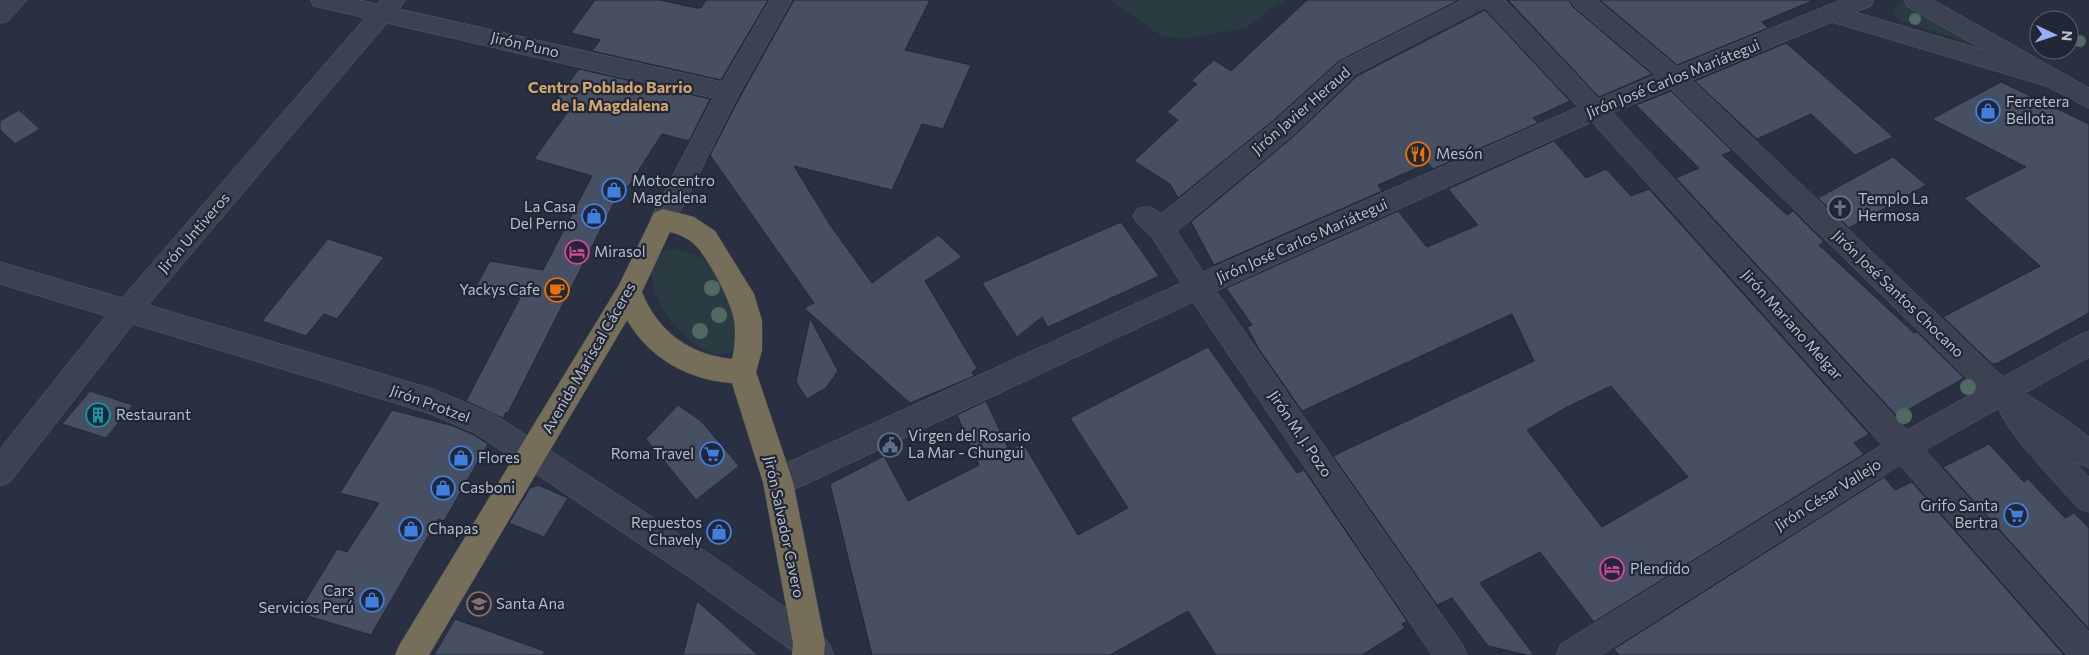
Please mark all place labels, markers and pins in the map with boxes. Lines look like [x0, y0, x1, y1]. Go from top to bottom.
place label: Ferretera Bellota [2006, 92, 2069, 127]
shop icon: Ferretera Bellota [1975, 98, 2001, 124]
restaurant icon: Mesón [1405, 141, 1431, 167]
place label: Mesón [1436, 144, 1483, 162]
place label: Motocentro Magdalena [632, 171, 715, 206]
shop icon: Motocentro Magdalena [601, 177, 627, 203]
place label: Templo La Hermosa [1858, 189, 1928, 224]
church icon: Templo La Hermosa [1827, 195, 1853, 221]
place label: La Casa Del Perno [510, 197, 576, 232]
shop icon: La Casa Del Perno [581, 203, 607, 229]
hotel icon: Mirasol [564, 239, 590, 265]
place label: Mirasol [594, 242, 646, 260]
cafe icon: Yackys Cafe [544, 277, 570, 303]
place label: Yackys Cafe [459, 280, 540, 298]
building icon: Restaurant [85, 402, 111, 428]
place label: Restaurant [116, 405, 191, 423]
place label: Virgen del Rosario La Mar - Chungui [908, 426, 1031, 461]
public building icon: Virgen del Rosario La Mar - Chungui [877, 432, 903, 458]
supermarket icon: Roma Travel [699, 441, 725, 467]
place label: Roma Travel [611, 444, 694, 462]
shop icon: Flores [448, 445, 474, 471]
place label: Flores [478, 448, 520, 466]
shop icon: Casboni [430, 475, 456, 501]
place label: Casboni [460, 478, 515, 496]
place label: Grifo Santa Bertra [1921, 496, 1998, 531]
supermarket icon: Grifo Santa Bertra [2003, 502, 2029, 528]
place label: Repuestos Chavely [631, 513, 702, 548]
shop icon: Chapas [398, 516, 424, 542]
place label: Chapas [428, 519, 478, 537]
shop icon: Repuestos Chavely [706, 519, 732, 545]
hotel icon: Plendido [1599, 556, 1625, 582]
place label: Plendido [1630, 559, 1690, 577]
place label: Cars Servicios Perú [259, 581, 354, 616]
shop icon: Cars Servicios Perú [359, 587, 385, 613]
school or university icon: Santa Ana [466, 591, 492, 617]
place label: Santa Ana [496, 594, 565, 612]

